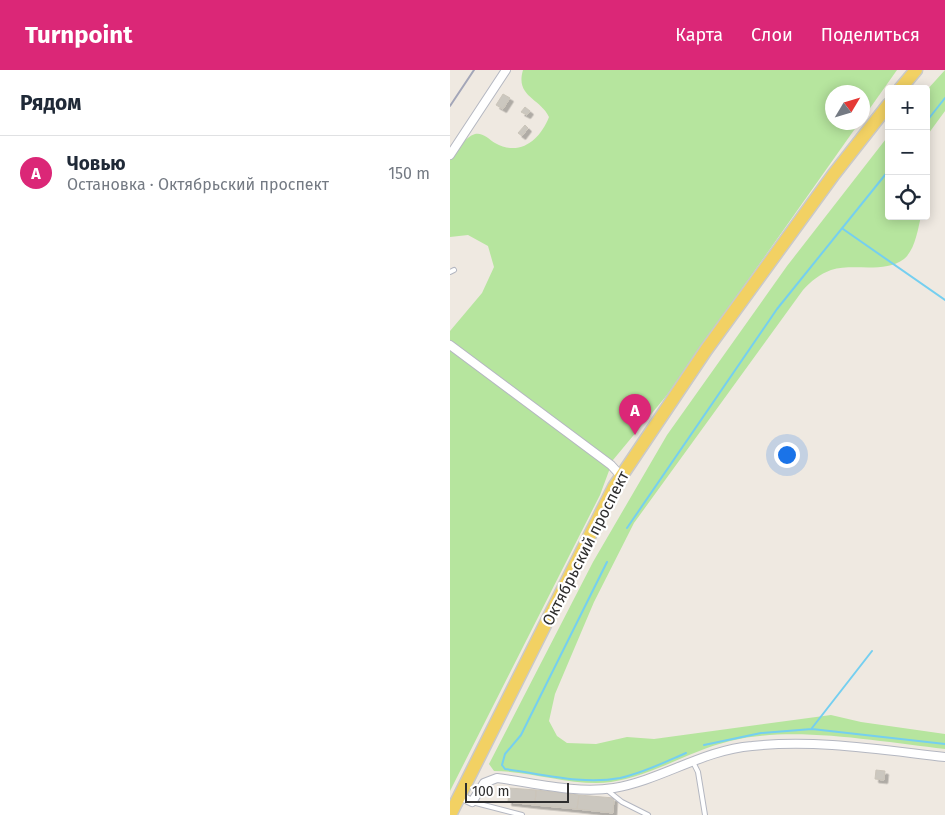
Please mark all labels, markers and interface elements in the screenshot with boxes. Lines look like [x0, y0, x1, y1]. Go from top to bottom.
text: Turnpoint [25, 21, 132, 49]
text: Карта [675, 24, 723, 46]
text: Слои [751, 24, 793, 46]
text: Поделиться [821, 24, 920, 46]
north arrow [825, 85, 870, 130]
map controls [885, 85, 930, 220]
button: + [885, 85, 930, 130]
text: Рядом [20, 90, 81, 116]
button: − [885, 130, 930, 175]
text: Човью [67, 152, 126, 175]
text: A [31, 164, 41, 183]
text: 150 m [388, 164, 430, 183]
text: Остановка · Октябрьский проспект [67, 175, 329, 194]
button: locate [885, 175, 930, 220]
pin: A [619, 394, 651, 435]
your location [774, 442, 800, 468]
street label: Октябрьский проспект [538, 467, 633, 629]
scale bar [465, 780, 569, 803]
text: 100 m [472, 783, 509, 800]

